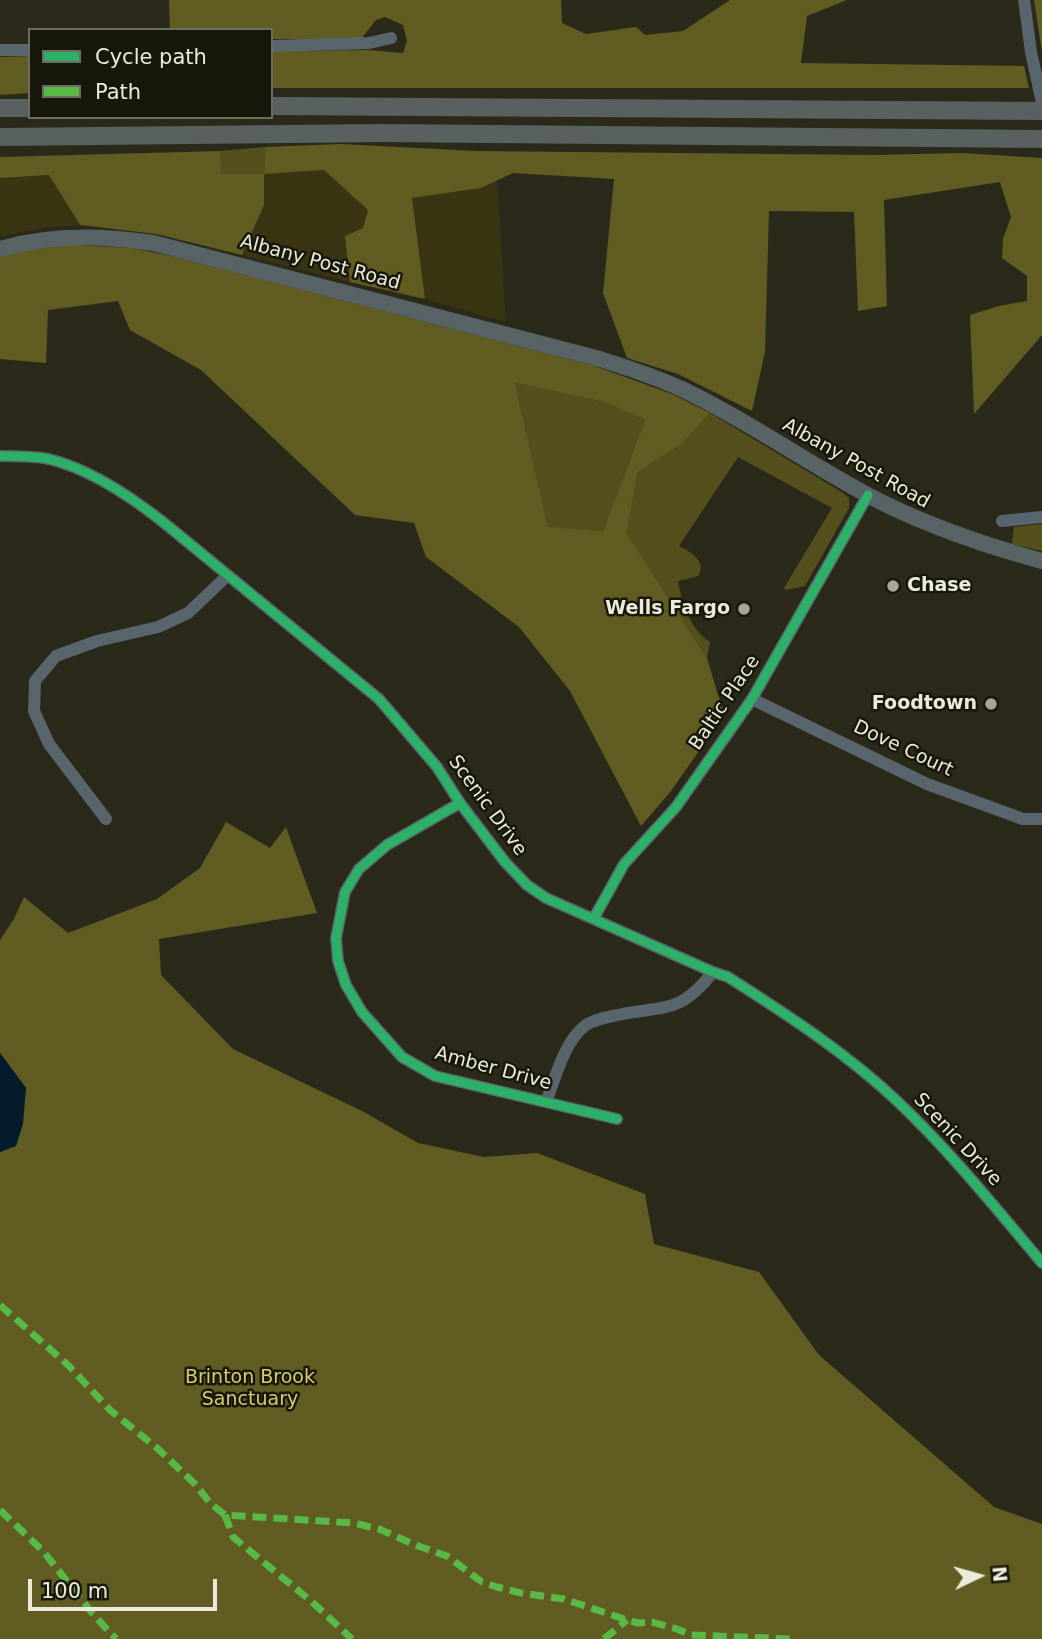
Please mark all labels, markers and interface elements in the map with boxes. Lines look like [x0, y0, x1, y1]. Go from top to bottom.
legend [28, 28, 273, 119]
text: Cycle path [95, 45, 207, 69]
text: Path [95, 80, 141, 104]
street label: Albany Post Road [237, 231, 403, 295]
street label: Albany Post Road [778, 414, 934, 514]
place label: Chase [907, 575, 971, 597]
marker: Chase [885, 578, 901, 594]
place label: Wells Fargo [605, 598, 730, 620]
marker: Wells Fargo [736, 601, 752, 617]
street label: Baltic Place [685, 651, 765, 755]
place label: Foodtown [872, 693, 977, 715]
marker: Foodtown [983, 696, 999, 712]
street label: Dove Court [850, 716, 956, 782]
street label: Scenic Drive [443, 751, 531, 861]
street label: Amber Drive [432, 1042, 554, 1096]
street label: Scenic Drive [908, 1089, 1006, 1191]
park label: Brinton Brook Sanctuary [185, 1367, 315, 1411]
north arrow [944, 1541, 1014, 1611]
text: N [988, 1565, 1012, 1583]
scale bar [32, 1566, 220, 1610]
text: 100 m [41, 1579, 108, 1603]

